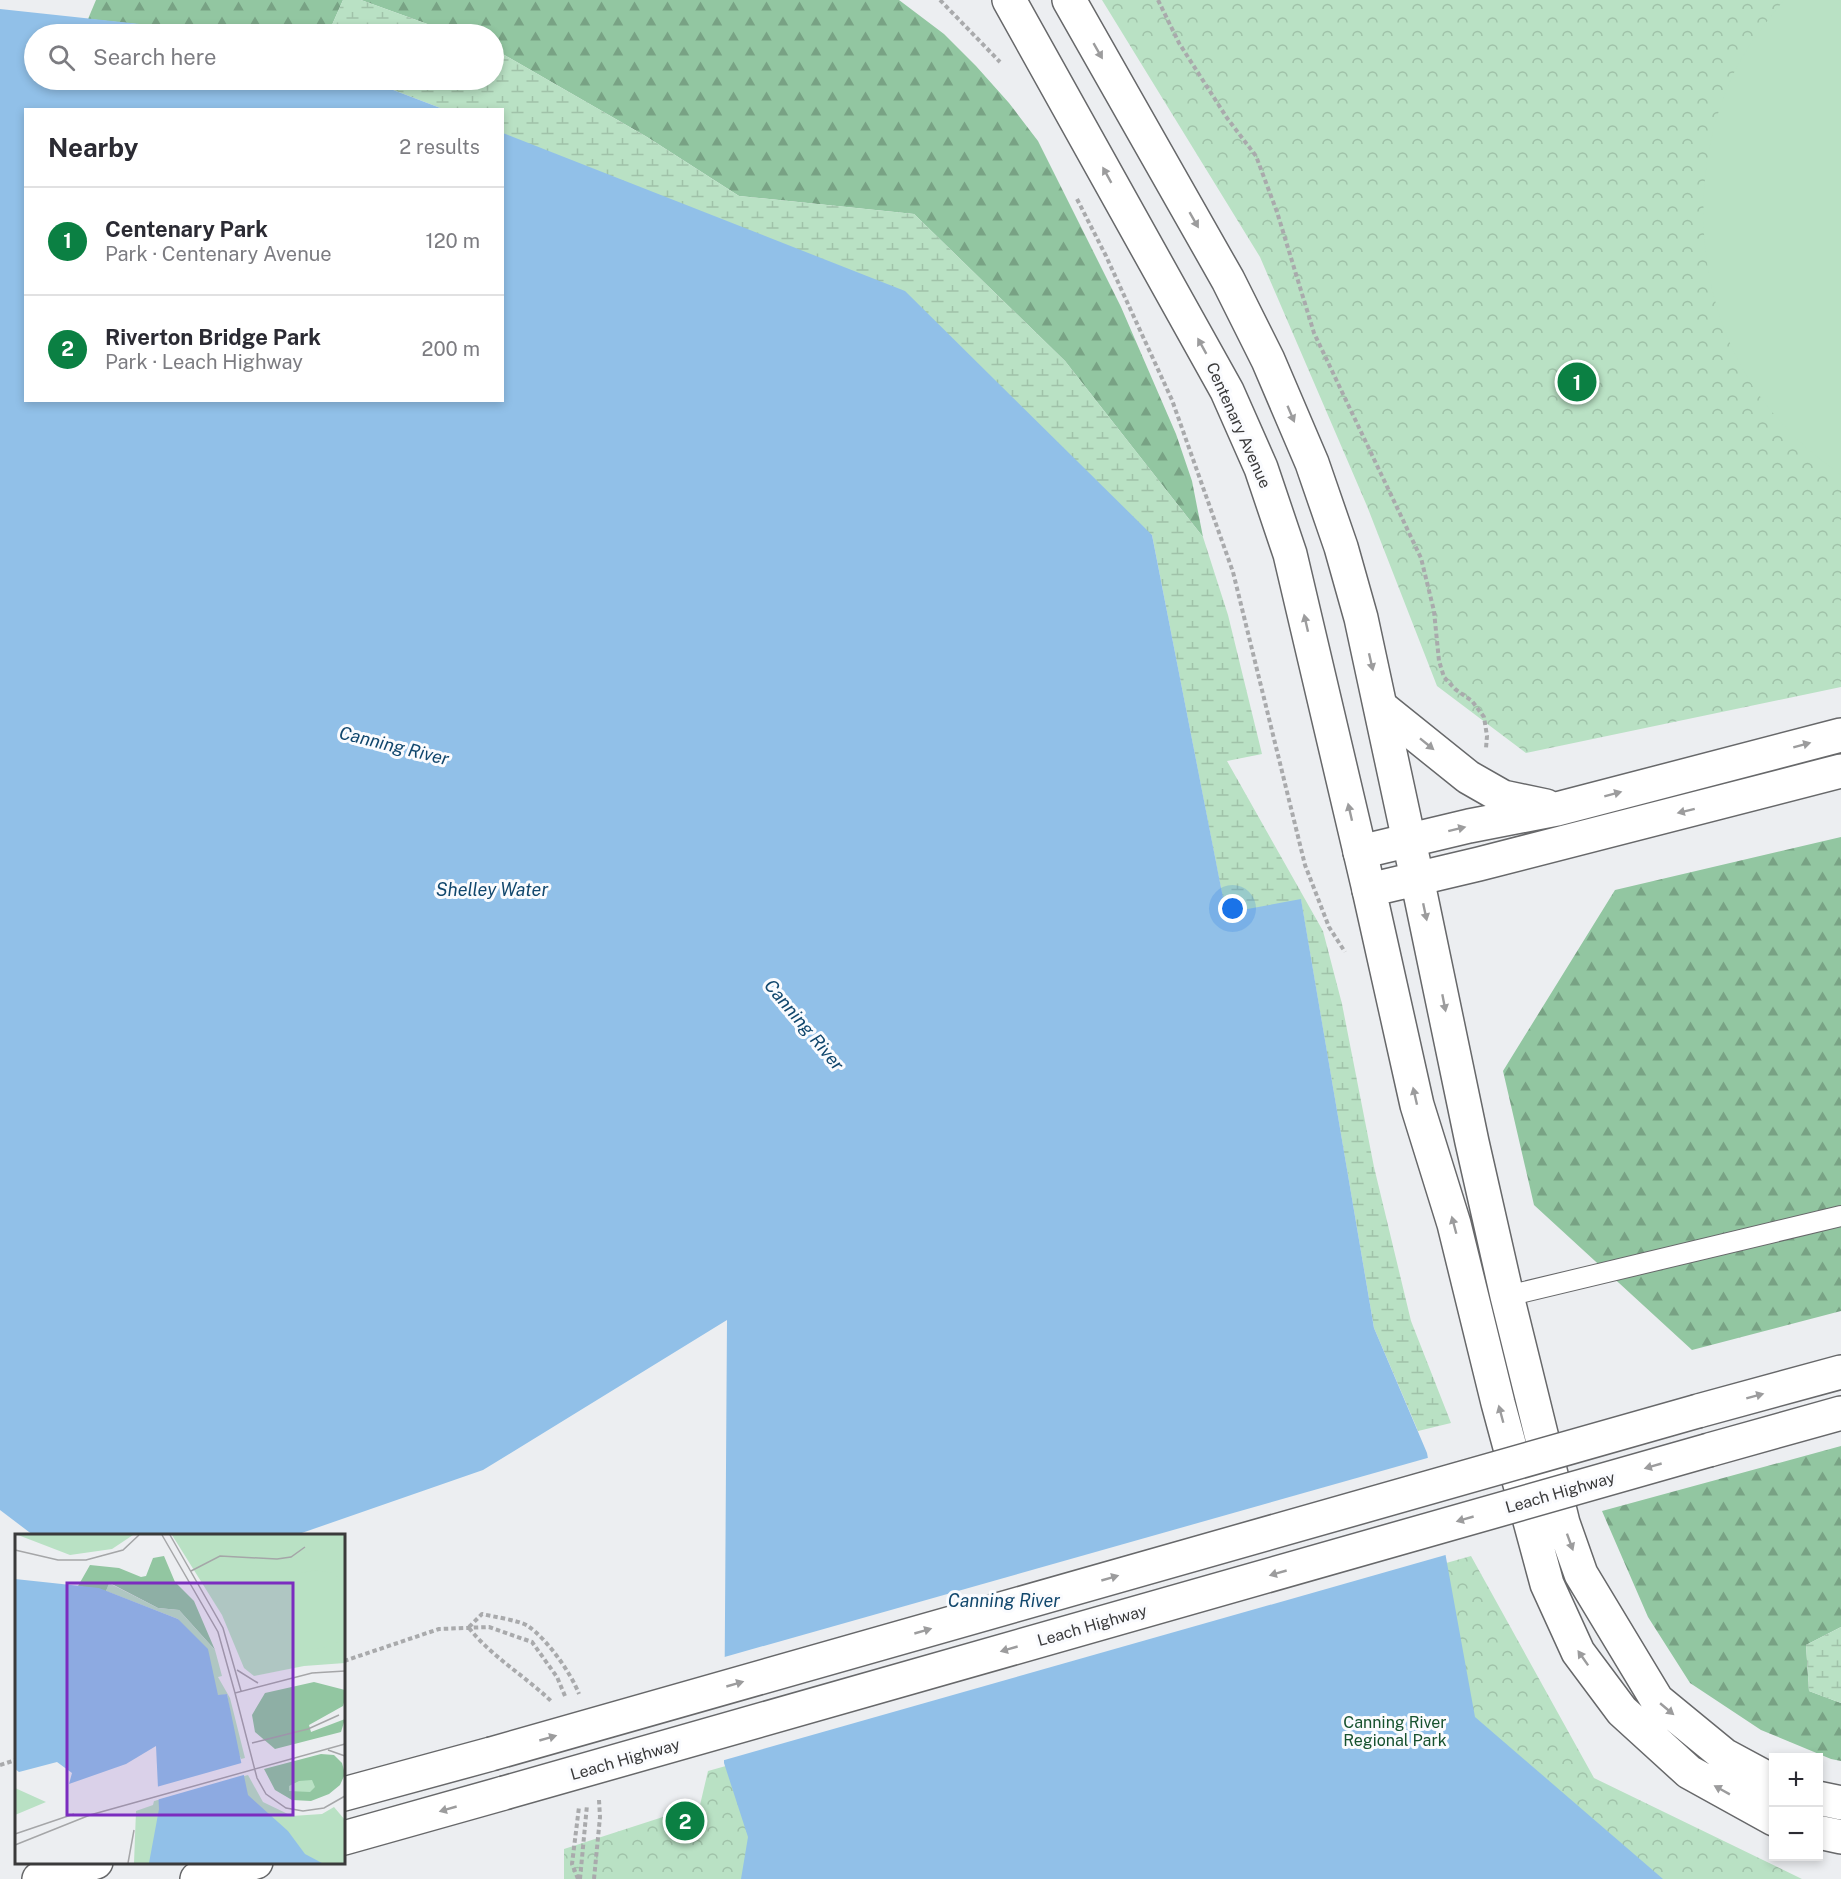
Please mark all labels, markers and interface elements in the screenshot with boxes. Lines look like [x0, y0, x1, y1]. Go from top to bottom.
search box [24, 24, 504, 90]
icon: search [45, 41, 78, 74]
one-way arrow [1093, 43, 1103, 60]
text: Search here [93, 44, 217, 70]
text: Nearby [48, 132, 138, 163]
text: 2 results [399, 135, 480, 159]
one-way arrow [1102, 166, 1112, 183]
one-way arrow [1189, 212, 1200, 228]
text: Centenary Park [105, 216, 268, 242]
text: 1 [63, 229, 72, 253]
text: 120 m [426, 229, 480, 253]
text: Park · Centenary Avenue [105, 242, 332, 266]
text: Riverton Bridge Park [105, 324, 321, 350]
text: 2 [61, 337, 74, 361]
text: 200 m [422, 337, 480, 361]
one-way arrow [1197, 337, 1207, 354]
text: Park · Leach Highway [105, 350, 303, 374]
street label: Centenary Avenue [1202, 359, 1275, 491]
pin: 1 [1558, 360, 1596, 404]
one-way arrow [1286, 405, 1296, 423]
one-way arrow [1300, 613, 1310, 632]
one-way arrow [1367, 653, 1376, 672]
water label: Canning River [337, 722, 451, 769]
one-way arrow [1419, 737, 1434, 750]
one-way arrow [1793, 740, 1811, 749]
one-way arrow [1605, 789, 1623, 798]
one-way arrow [1345, 803, 1355, 822]
one-way arrow [1677, 807, 1695, 817]
one-way arrow [1448, 824, 1466, 833]
water label: Shelley Water [436, 879, 548, 900]
your location [1218, 894, 1247, 923]
one-way arrow [1420, 903, 1430, 921]
water label: Canning River [760, 975, 849, 1075]
one-way arrow [1440, 994, 1449, 1013]
one-way arrow [1410, 1086, 1419, 1105]
one-way arrow [1449, 1216, 1458, 1234]
one-way arrow [1746, 1391, 1764, 1400]
one-way arrow [1496, 1405, 1506, 1423]
one-way arrow [1644, 1462, 1662, 1471]
street label: Leach Highway [1503, 1468, 1617, 1517]
one-way arrow [1456, 1515, 1474, 1524]
one-way arrow [1565, 1533, 1575, 1551]
inset map [15, 1534, 345, 1864]
one-way arrow [1268, 1569, 1286, 1578]
one-way arrow [1101, 1573, 1119, 1582]
water label: Canning River [948, 1590, 1060, 1611]
street label: Leach Highway [1035, 1601, 1149, 1650]
one-way arrow [914, 1626, 932, 1635]
one-way arrow [1000, 1645, 1018, 1654]
one-way arrow [1577, 1650, 1589, 1666]
one-way arrow [726, 1679, 744, 1688]
one-way arrow [1660, 1702, 1675, 1714]
park label: Canning River Regional Park [1343, 1713, 1447, 1750]
one-way arrow [538, 1732, 557, 1742]
street label: Leach Highway [568, 1735, 682, 1784]
map controls [1769, 1753, 1823, 1861]
button: + [1769, 1753, 1823, 1807]
one-way arrow [1713, 1785, 1730, 1795]
pin: 2 [666, 1798, 704, 1844]
one-way arrow [439, 1804, 457, 1814]
button: − [1769, 1807, 1823, 1861]

